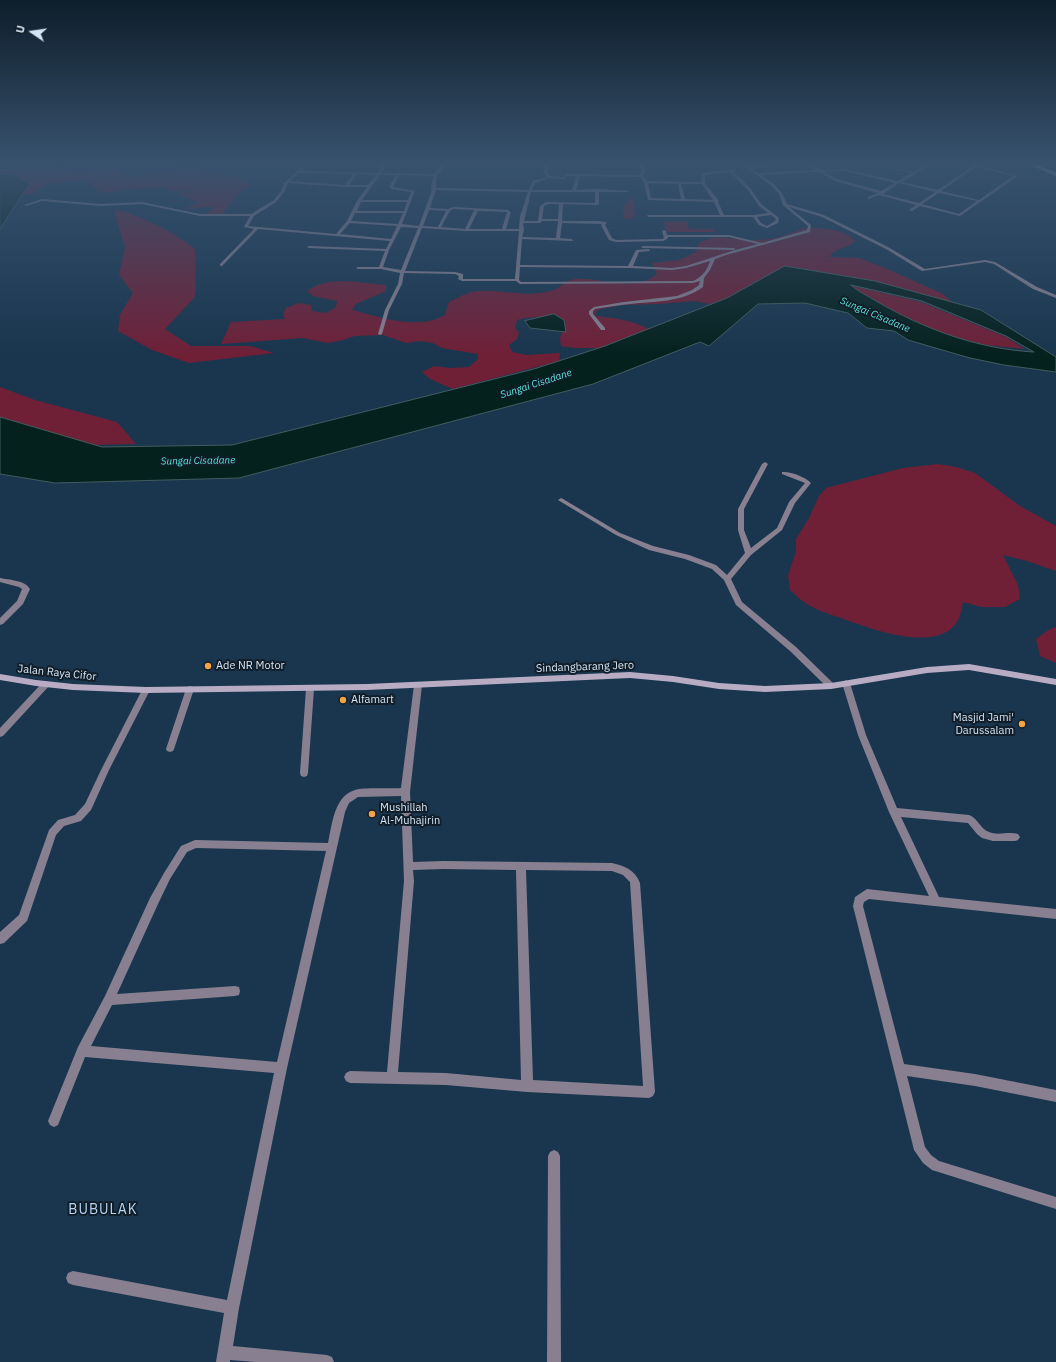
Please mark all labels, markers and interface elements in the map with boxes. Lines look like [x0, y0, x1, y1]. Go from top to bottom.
north arrow [12, 12, 52, 52]
text: U [13, 24, 28, 35]
water label: Sungai Cisadane [838, 295, 912, 335]
water label: Sungai Cisadane [499, 367, 573, 401]
water label: Sungai Cisadane [161, 454, 235, 468]
place label: Ade NR Motor [216, 659, 285, 673]
street label: Sindangbarang Jero [536, 659, 634, 675]
marker: Ade NR Motor [203, 661, 213, 671]
street label: Jalan Raya Cifor [17, 662, 97, 684]
place label: Alfamart [351, 693, 394, 707]
marker: Alfamart [338, 695, 348, 705]
place label: Masjid Jami' Darussalam [953, 711, 1014, 737]
marker: Masjid Jami' Darussalam [1017, 719, 1027, 729]
place label: Mushillah Al-Muhajirin [380, 801, 440, 827]
marker: Mushillah Al-Muhajirin [367, 809, 377, 819]
district label: BUBULAK [68, 1202, 138, 1218]

